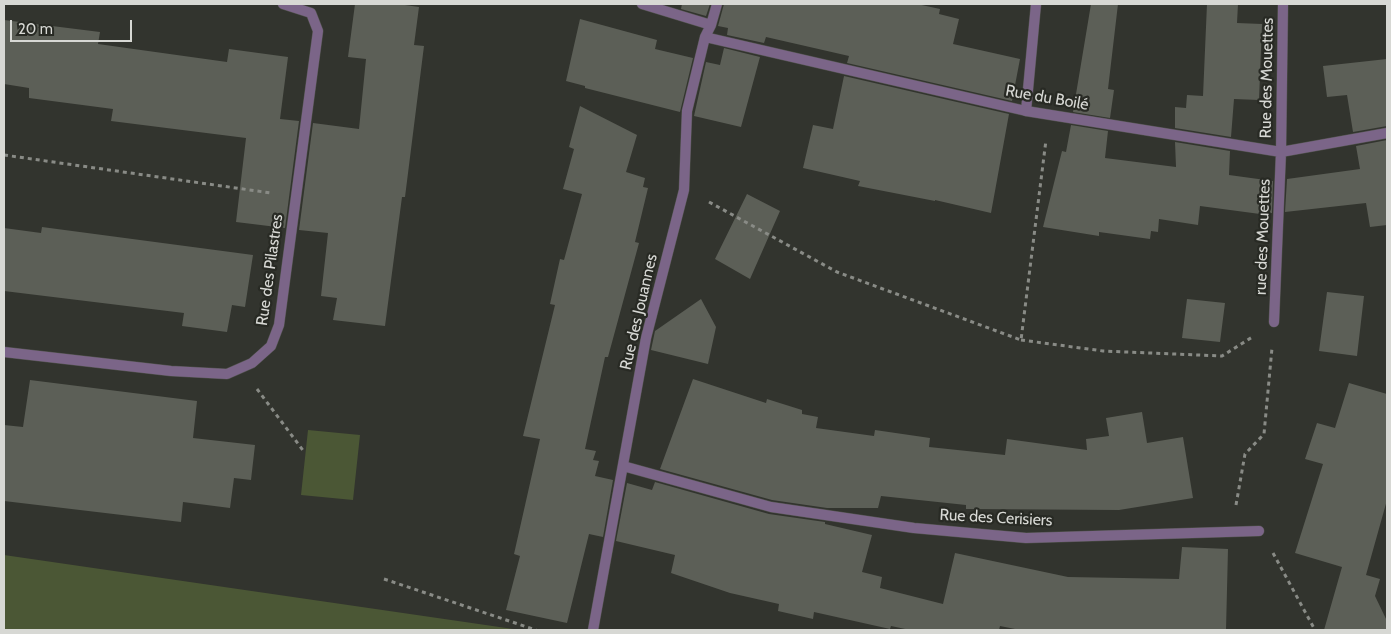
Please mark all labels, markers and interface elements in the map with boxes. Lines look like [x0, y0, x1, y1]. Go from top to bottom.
scale bar [12, 10, 135, 42]
street label: Rue des Mouettes [1256, 18, 1278, 138]
text: 20 m [18, 20, 53, 38]
street label: Rue du Boilé [1004, 81, 1090, 115]
street label: rue des Mouettes [1251, 179, 1275, 295]
street label: Rue des Pilastres [253, 213, 287, 327]
street label: Rue des Jouannes [616, 252, 662, 372]
street label: Rue des Cerisiers [939, 505, 1053, 531]

